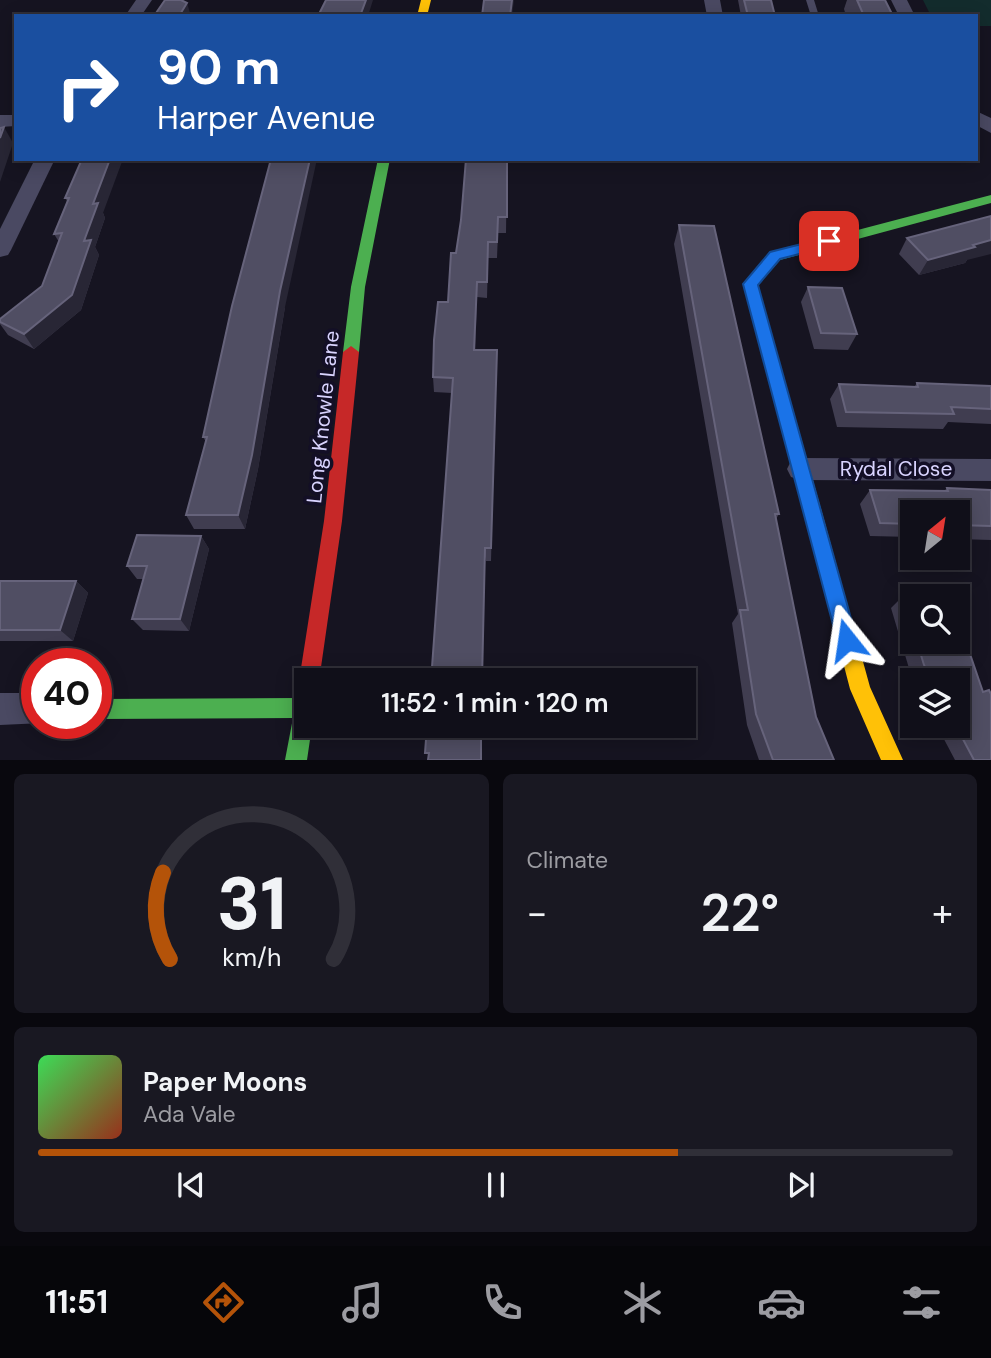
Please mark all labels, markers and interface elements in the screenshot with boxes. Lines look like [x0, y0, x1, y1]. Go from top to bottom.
text: 90 m [157, 35, 280, 99]
icon: right [42, 42, 133, 133]
text: Harper Avenue [157, 97, 375, 139]
pin [799, 211, 859, 271]
icon: arrive [810, 222, 848, 260]
street label: Long Knowle Lane [300, 329, 346, 505]
street label: Rydal Close [840, 455, 952, 483]
north arrow [900, 500, 970, 570]
map controls [900, 500, 970, 738]
button: search [900, 584, 970, 654]
position arrow [810, 603, 884, 677]
speed limit sign: 40 [21, 648, 112, 739]
button: layers [900, 668, 970, 738]
text: 11:52 · 1 min · 120 m [381, 686, 609, 720]
text: Climate [527, 845, 608, 875]
text: 31 [216, 858, 286, 953]
text: 22° [700, 879, 779, 947]
text: − [527, 888, 547, 938]
text: + [932, 888, 953, 938]
text: km/h [222, 941, 281, 974]
text: Paper Moons [143, 1065, 307, 1099]
text: Ada Vale [143, 1099, 236, 1129]
icon: previous [172, 1166, 210, 1204]
icon: pause [477, 1166, 515, 1204]
icon: next [782, 1166, 820, 1204]
icon: directions [199, 1278, 248, 1327]
icon: music [338, 1278, 387, 1327]
icon: phone [478, 1278, 527, 1327]
icon: climate [618, 1278, 667, 1327]
icon: car [757, 1278, 806, 1327]
icon: filters [897, 1278, 946, 1327]
text: 11:51 [45, 1281, 108, 1323]

